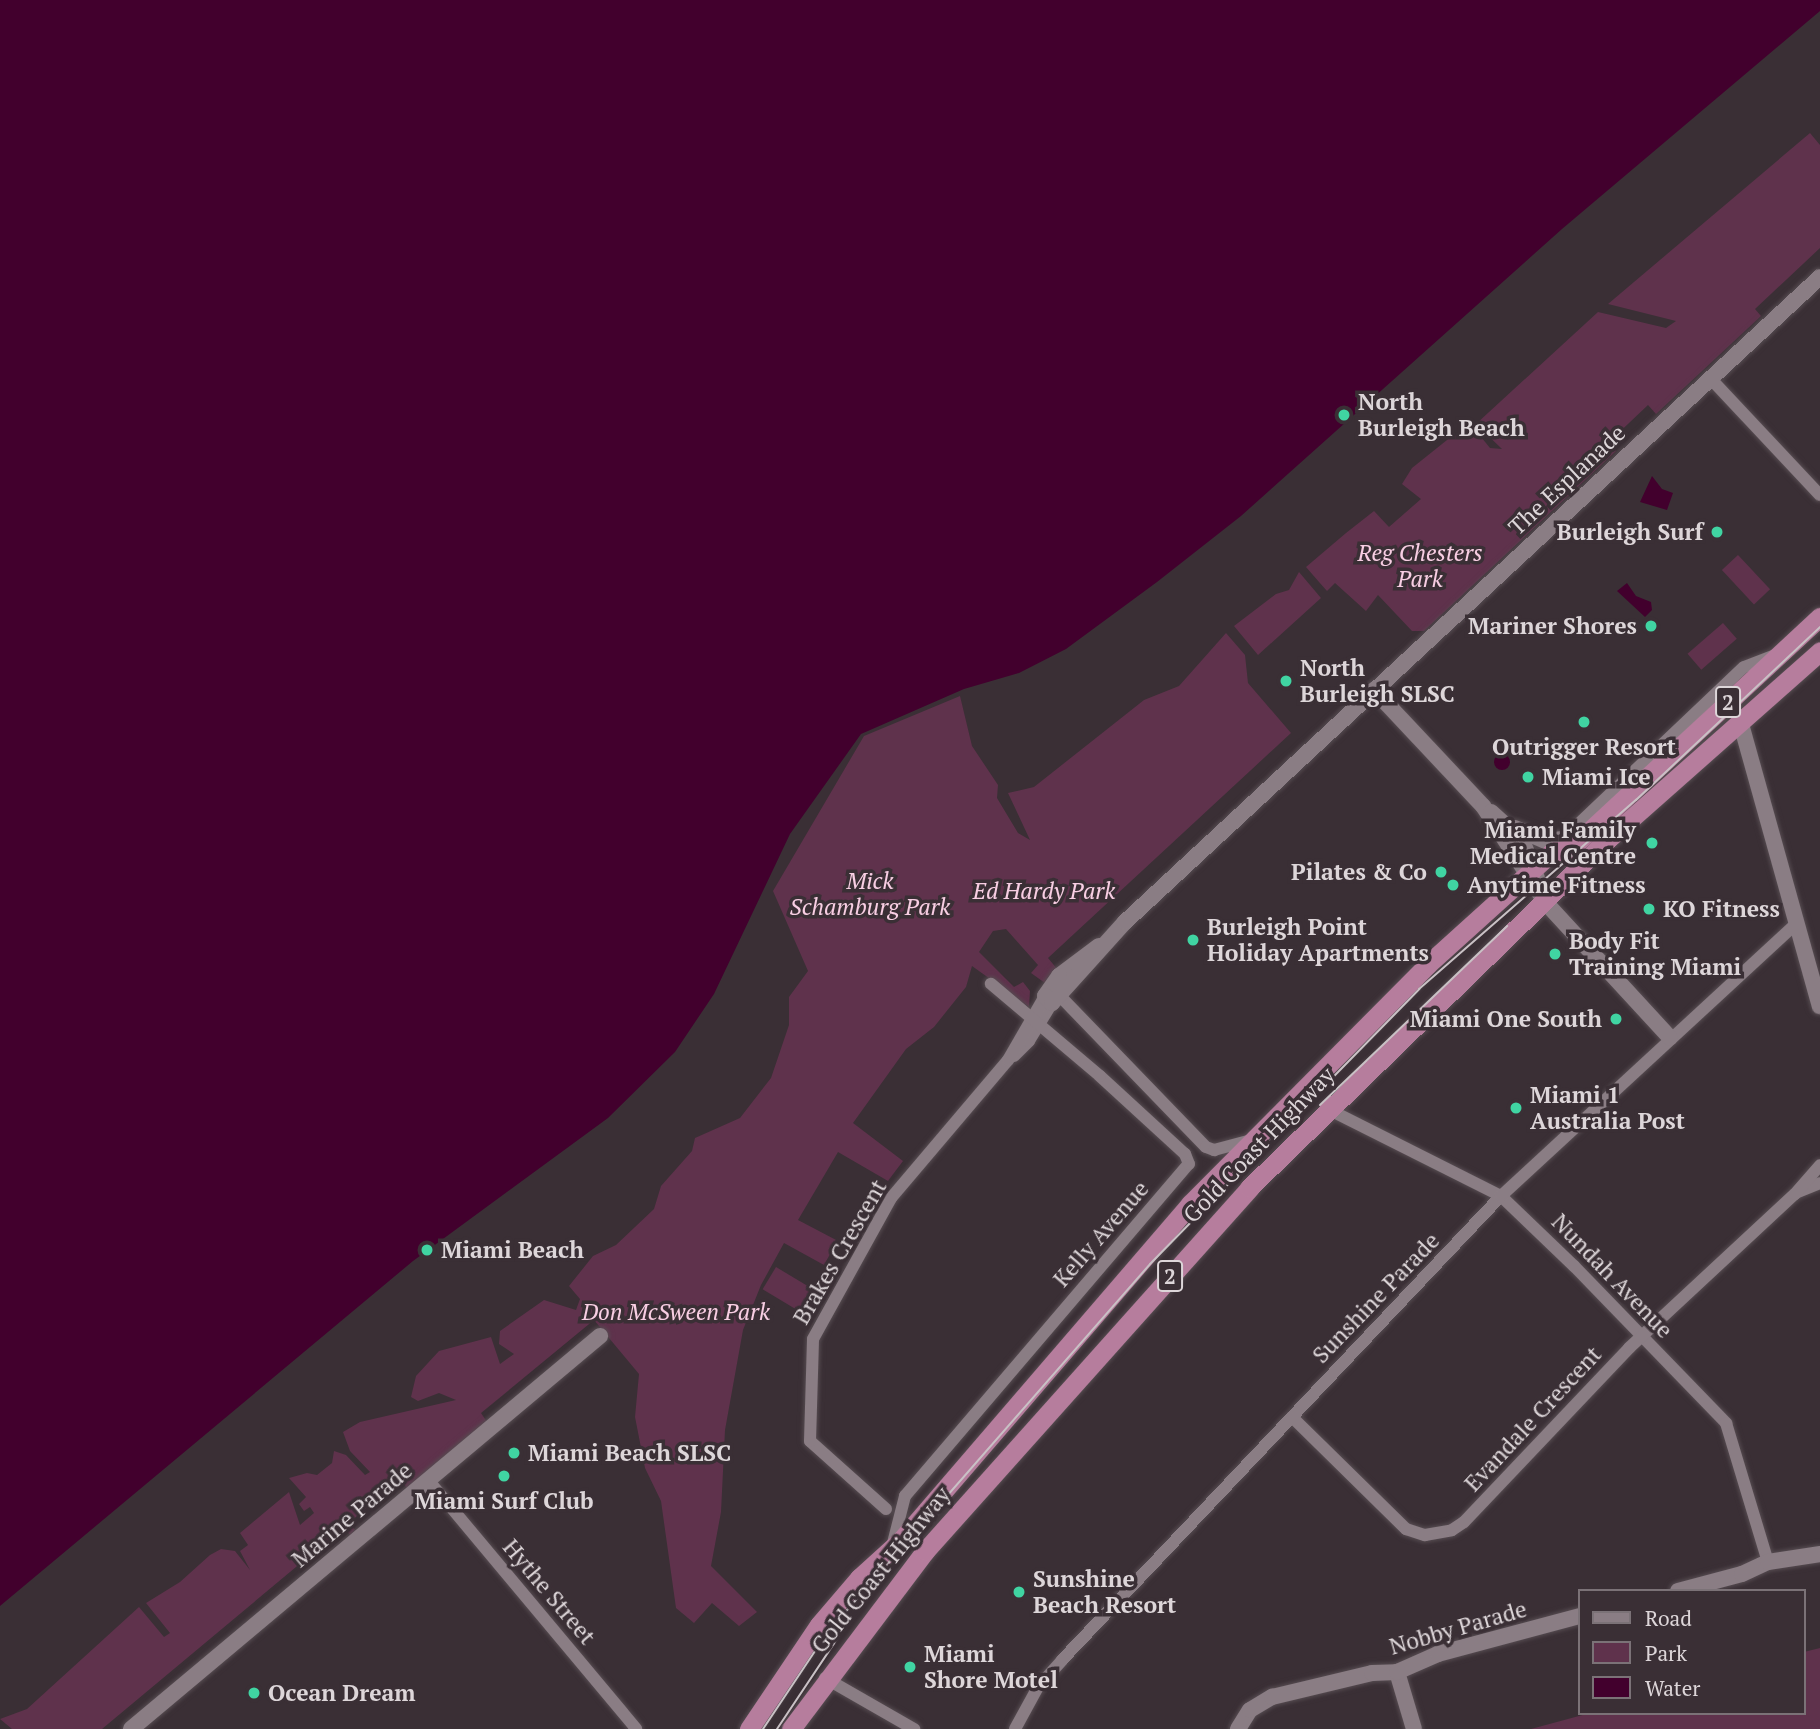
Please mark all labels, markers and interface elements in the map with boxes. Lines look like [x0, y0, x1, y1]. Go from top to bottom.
place label: North Burleigh Beach [1358, 388, 1525, 442]
marker: North Burleigh Beach [1336, 407, 1352, 423]
street label: The Esplanade [1503, 419, 1631, 541]
place label: Burleigh Surf [1557, 518, 1703, 546]
marker: Burleigh Surf [1709, 524, 1725, 540]
park label: Reg Chesters Park [1357, 539, 1483, 593]
place label: Mariner Shores [1468, 612, 1637, 640]
marker: Mariner Shores [1643, 618, 1659, 634]
place label: North Burleigh SLSC [1300, 654, 1455, 708]
marker: North Burleigh SLSC [1278, 673, 1294, 689]
road number: 2 [1714, 684, 1742, 720]
marker: Outrigger Resort [1576, 714, 1592, 730]
place label: Outrigger Resort [1492, 733, 1676, 761]
place label: Miami Ice [1542, 763, 1651, 791]
marker: Miami Ice [1520, 769, 1536, 785]
place label: Miami Family Medical Centre [1470, 816, 1636, 870]
marker: Miami Family Medical Centre [1642, 833, 1662, 853]
place label: Pilates & Co [1291, 858, 1427, 886]
marker: Pilates & Co [1433, 864, 1449, 880]
park label: Mick Schamburg Park [790, 867, 950, 921]
place label: Anytime Fitness [1467, 871, 1646, 899]
park label: Ed Hardy Park [973, 877, 1115, 905]
marker: Anytime Fitness [1445, 877, 1461, 893]
place label: KO Fitness [1663, 895, 1780, 923]
marker: KO Fitness [1641, 901, 1657, 917]
place label: Burleigh Point Holiday Apartments [1207, 913, 1429, 967]
place label: Body Fit Training Miami [1569, 927, 1741, 981]
marker: Burleigh Point Holiday Apartments [1185, 932, 1201, 948]
marker: Body Fit Training Miami [1547, 946, 1563, 962]
place label: Miami One South [1410, 1005, 1602, 1033]
marker: Miami One South [1608, 1011, 1624, 1027]
street label: Gold Coast Highway [1178, 1061, 1340, 1229]
place label: Miami 1 Australia Post [1530, 1081, 1685, 1135]
marker: Miami 1 Australia Post [1508, 1100, 1524, 1116]
street label: Brakes Crescent [787, 1175, 893, 1329]
street label: Kelly Avenue [1047, 1175, 1155, 1293]
street label: Nundah Avenue [1546, 1208, 1678, 1344]
street label: Sunshine Parade [1307, 1227, 1445, 1369]
place label: Miami Beach [441, 1236, 584, 1264]
marker: Miami Beach [419, 1242, 435, 1258]
road number: 2 [1156, 1258, 1184, 1294]
park label: Don McSween Park [582, 1298, 770, 1326]
street label: Evandale Crescent [1459, 1341, 1607, 1497]
place label: Miami Beach SLSC [528, 1439, 731, 1467]
marker: Miami Beach SLSC [506, 1445, 522, 1461]
street label: Marine Parade [286, 1457, 418, 1573]
marker: Miami Surf Club [496, 1468, 512, 1484]
street label: Gold Coast Highway [806, 1481, 956, 1659]
place label: Miami Surf Club [414, 1487, 594, 1515]
street label: Hythe Street [497, 1534, 601, 1650]
place label: Sunshine Beach Resort [1033, 1565, 1176, 1619]
marker: Sunshine Beach Resort [1011, 1584, 1027, 1600]
legend [1578, 1589, 1806, 1715]
street label: Nobby Parade [1386, 1595, 1530, 1661]
text: Road [1645, 1604, 1692, 1632]
text: Park [1645, 1639, 1687, 1667]
place label: Miami Shore Motel [924, 1640, 1058, 1694]
marker: Miami Shore Motel [902, 1659, 918, 1675]
text: Water [1645, 1674, 1700, 1702]
place label: Ocean Dream [268, 1679, 416, 1707]
marker: Ocean Dream [246, 1685, 262, 1701]

